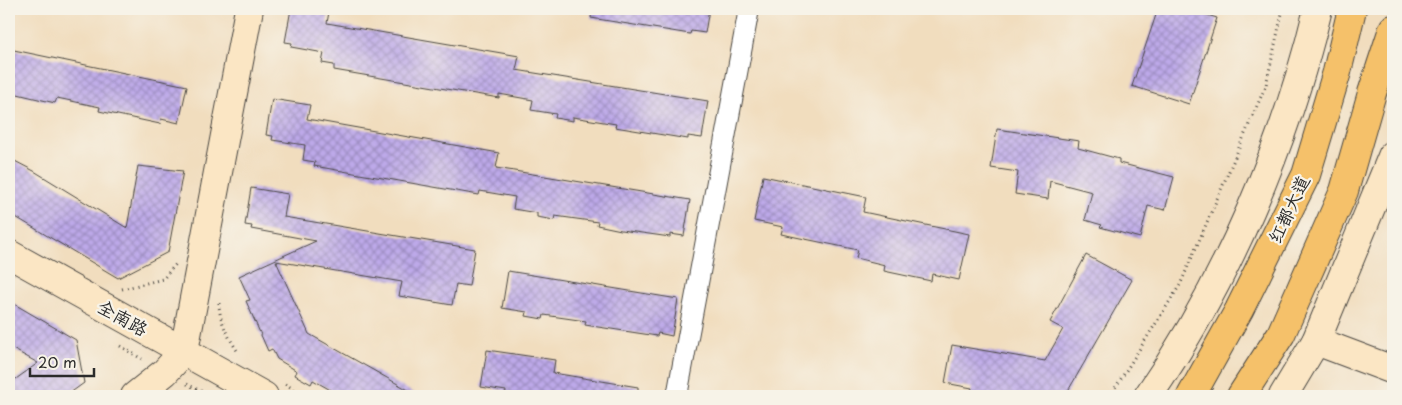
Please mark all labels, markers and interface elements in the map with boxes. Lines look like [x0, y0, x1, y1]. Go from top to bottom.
street label: 红都大道 [1261, 171, 1315, 247]
street label: 全南路 [93, 292, 153, 342]
scale bar [30, 345, 94, 377]
text: 20 m [38, 350, 77, 373]

